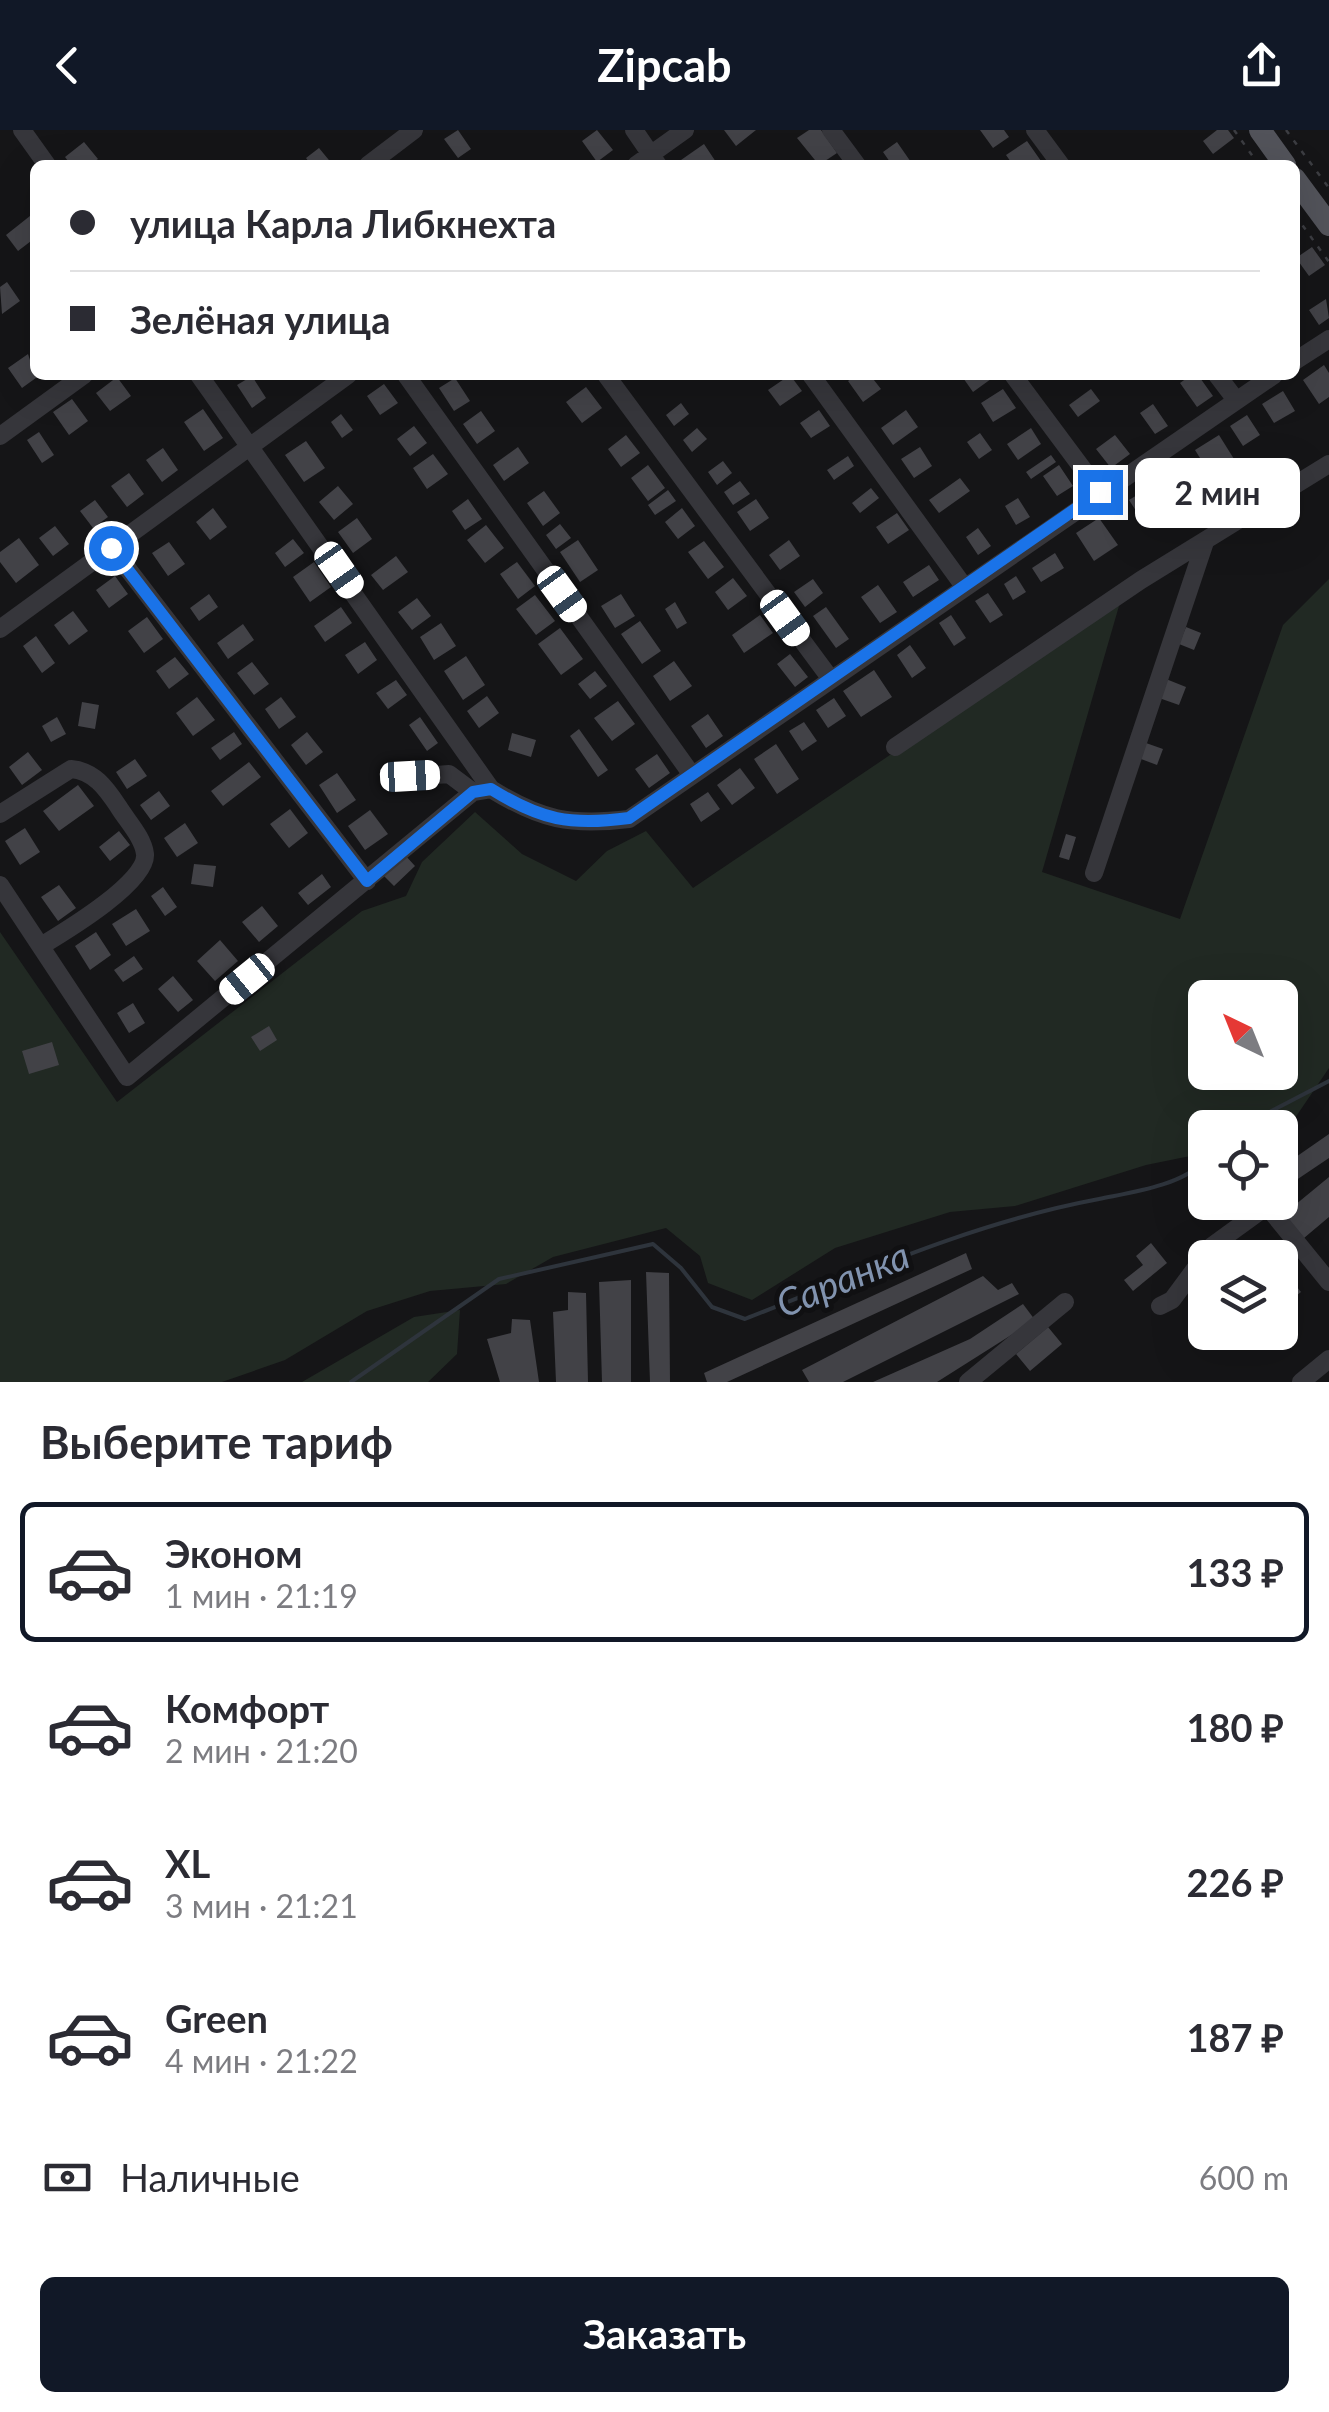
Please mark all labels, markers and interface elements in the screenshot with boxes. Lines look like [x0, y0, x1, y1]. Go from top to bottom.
icon: back [40, 38, 95, 93]
text: Zipcab [597, 38, 732, 92]
icon: share [1234, 38, 1289, 93]
text: улица Карла Либкнехта [130, 200, 556, 246]
text: Зелёная улица [130, 296, 390, 342]
callout: 2 мин [1135, 457, 1300, 527]
route end [1078, 470, 1123, 515]
text: 2 мин [1174, 473, 1261, 512]
route start [89, 526, 134, 571]
car [310, 537, 368, 603]
car [532, 561, 592, 627]
car [755, 585, 815, 651]
car [379, 759, 441, 793]
car [214, 948, 280, 1010]
north arrow [1188, 980, 1298, 1090]
map controls [1188, 980, 1298, 1350]
button: locate [1188, 1110, 1298, 1220]
water label: Саранка [769, 1231, 916, 1326]
button: layers [1188, 1240, 1298, 1350]
text: Выберите тариф [40, 1415, 393, 1469]
icon: car [45, 1527, 135, 1617]
text: Эконом [165, 1530, 303, 1576]
text: 133 ₽ [1187, 1549, 1284, 1595]
text: 1 мин · 21:19 [165, 1576, 358, 1615]
icon: car [45, 1682, 135, 1772]
text: Комфорт [165, 1685, 329, 1731]
text: 180 ₽ [1187, 1704, 1284, 1750]
text: 2 мин · 21:20 [165, 1731, 358, 1770]
icon: car [45, 1837, 135, 1927]
text: XL [165, 1840, 210, 1886]
text: 226 ₽ [1187, 1859, 1284, 1905]
text: 3 мин · 21:21 [165, 1886, 358, 1925]
icon: car [45, 1992, 135, 2082]
text: Green [165, 1995, 268, 2041]
text: 187 ₽ [1187, 2014, 1284, 2060]
text: 4 мин · 21:22 [165, 2041, 358, 2080]
icon: cash [40, 2150, 95, 2205]
text: Наличные [120, 2154, 300, 2200]
text: 600 m [1199, 2158, 1289, 2197]
button: Заказать [40, 2277, 1289, 2392]

